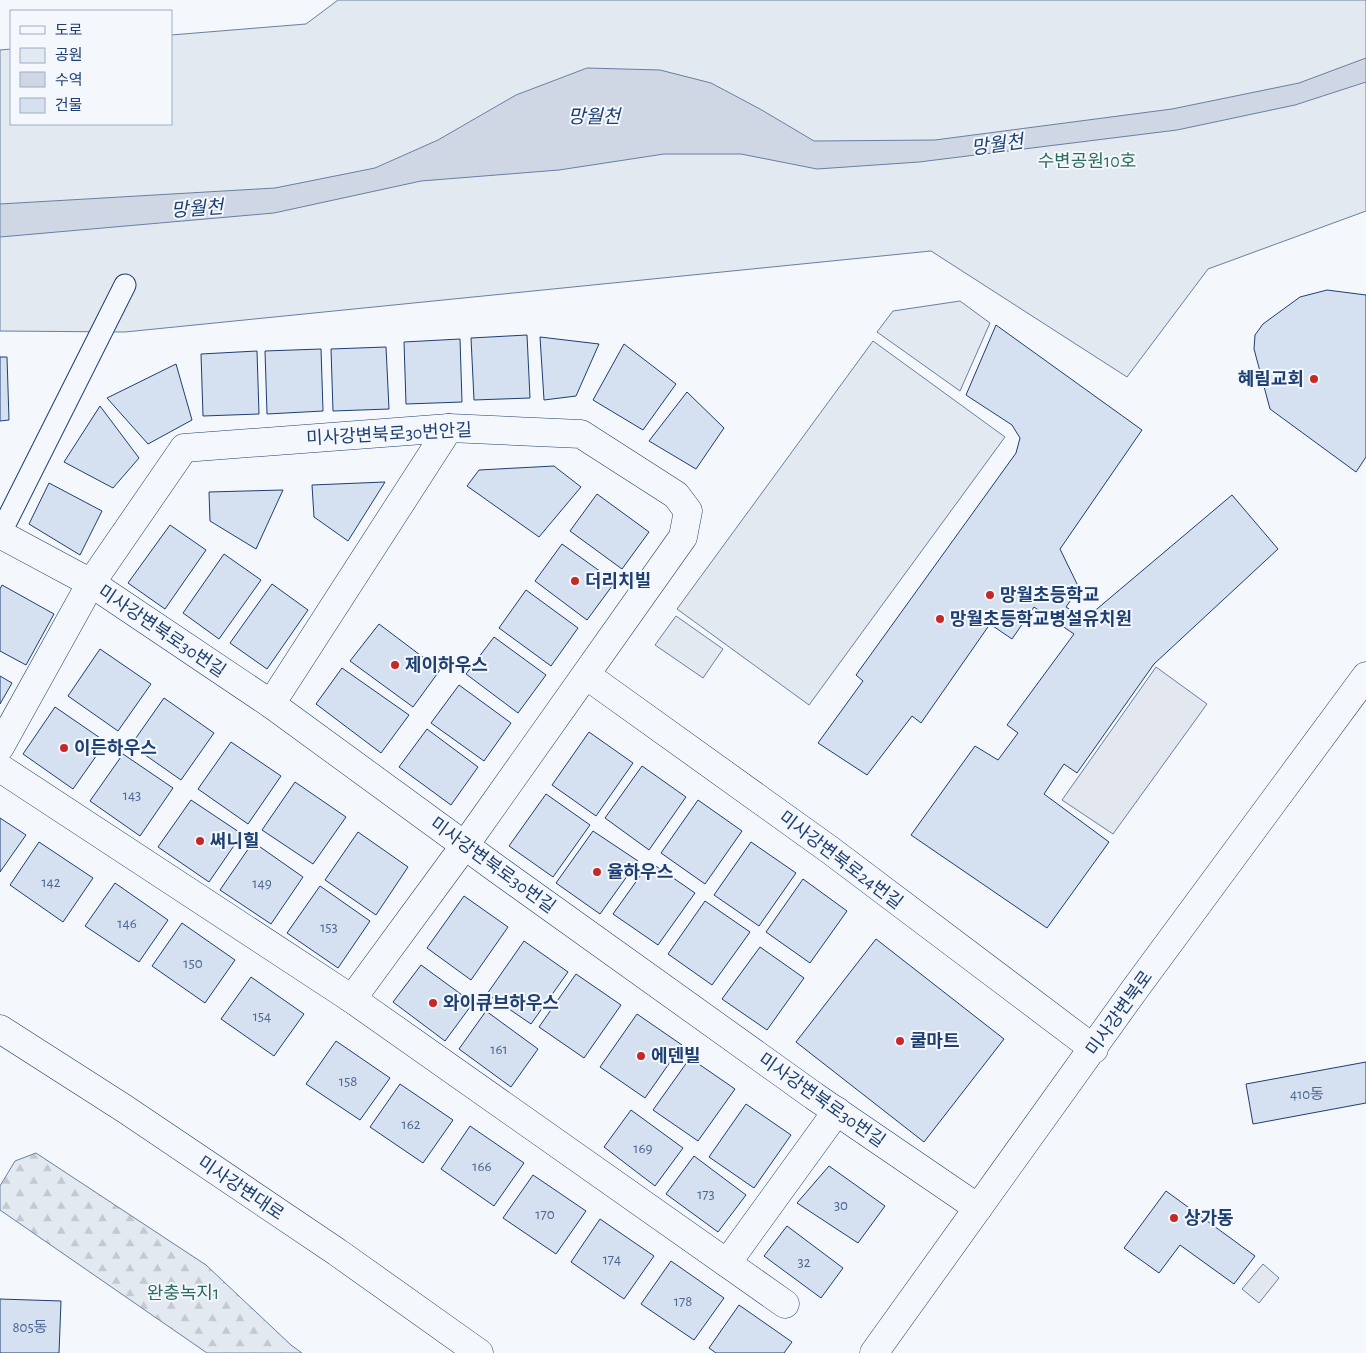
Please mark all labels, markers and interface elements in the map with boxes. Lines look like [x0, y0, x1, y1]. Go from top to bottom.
legend [10, 10, 172, 125]
text: 도로 [55, 23, 83, 38]
text: 공원 [55, 47, 83, 63]
text: 수역 [55, 72, 83, 88]
text: 건물 [55, 97, 83, 113]
water label: 망월천 [568, 107, 622, 127]
water label: 망월천 [970, 131, 1026, 159]
park label: 수변공원10호 [1038, 152, 1136, 171]
water label: 망월천 [170, 197, 225, 221]
place label: 혜림교회 [1238, 370, 1304, 389]
marker: 혜림교회 [1308, 373, 1320, 385]
street label: 미사강변북로30번안길 [306, 420, 472, 448]
place label: 더리치빌 [585, 572, 651, 591]
marker: 더리치빌 [569, 575, 581, 587]
street label: 미사강변북로30번길 [94, 581, 230, 681]
place label: 망월초등학교 [1000, 585, 1099, 605]
marker: 망월초등학교 [984, 589, 996, 601]
place label: 망월초등학교병설유치원 [950, 609, 1132, 629]
marker: 망월초등학교병설유치원 [934, 613, 946, 625]
place label: 제이하우스 [405, 656, 488, 675]
marker: 제이하우스 [389, 659, 401, 671]
place label: 이든하우스 [74, 739, 157, 758]
marker: 이든하우스 [58, 742, 70, 754]
house number: 143 [123, 788, 141, 803]
street label: 미사강변북로24번길 [775, 807, 907, 913]
street label: 미사강변북로30번길 [427, 813, 559, 917]
place label: 써니힐 [210, 831, 260, 851]
marker: 써니힐 [194, 835, 206, 847]
place label: 율하우스 [607, 863, 673, 882]
marker: 율하우스 [591, 866, 603, 878]
house number: 142 [41, 875, 61, 890]
house number: 149 [252, 876, 272, 891]
house number: 146 [117, 916, 137, 931]
house number: 153 [320, 920, 338, 935]
house number: 150 [183, 956, 203, 971]
street label: 미사강변북로 [1082, 967, 1156, 1059]
place label: 와이큐브하우스 [443, 994, 559, 1013]
marker: 와이큐브하우스 [427, 997, 439, 1009]
house number: 154 [253, 1009, 271, 1024]
place label: 쿨마트 [910, 1032, 960, 1051]
marker: 쿨마트 [894, 1035, 906, 1047]
house number: 161 [490, 1042, 508, 1057]
place label: 에덴빌 [651, 1047, 701, 1066]
street label: 미사강변북로30번길 [755, 1049, 889, 1151]
marker: 에덴빌 [635, 1050, 647, 1062]
house number: 158 [339, 1074, 357, 1089]
house number: 410동 [1290, 1087, 1324, 1102]
house number: 162 [401, 1117, 421, 1132]
house number: 169 [633, 1141, 653, 1156]
street label: 미사강변대로 [194, 1152, 288, 1224]
house number: 166 [472, 1159, 492, 1174]
house number: 173 [697, 1187, 715, 1202]
house number: 30 [834, 1198, 848, 1213]
house number: 170 [535, 1207, 555, 1222]
place label: 상가동 [1184, 1209, 1234, 1228]
marker: 상가동 [1168, 1212, 1180, 1224]
house number: 174 [603, 1252, 621, 1267]
house number: 32 [797, 1255, 811, 1270]
park label: 완충녹지1 [147, 1283, 219, 1303]
house number: 178 [674, 1294, 692, 1309]
house number: 805동 [12, 1320, 48, 1335]

